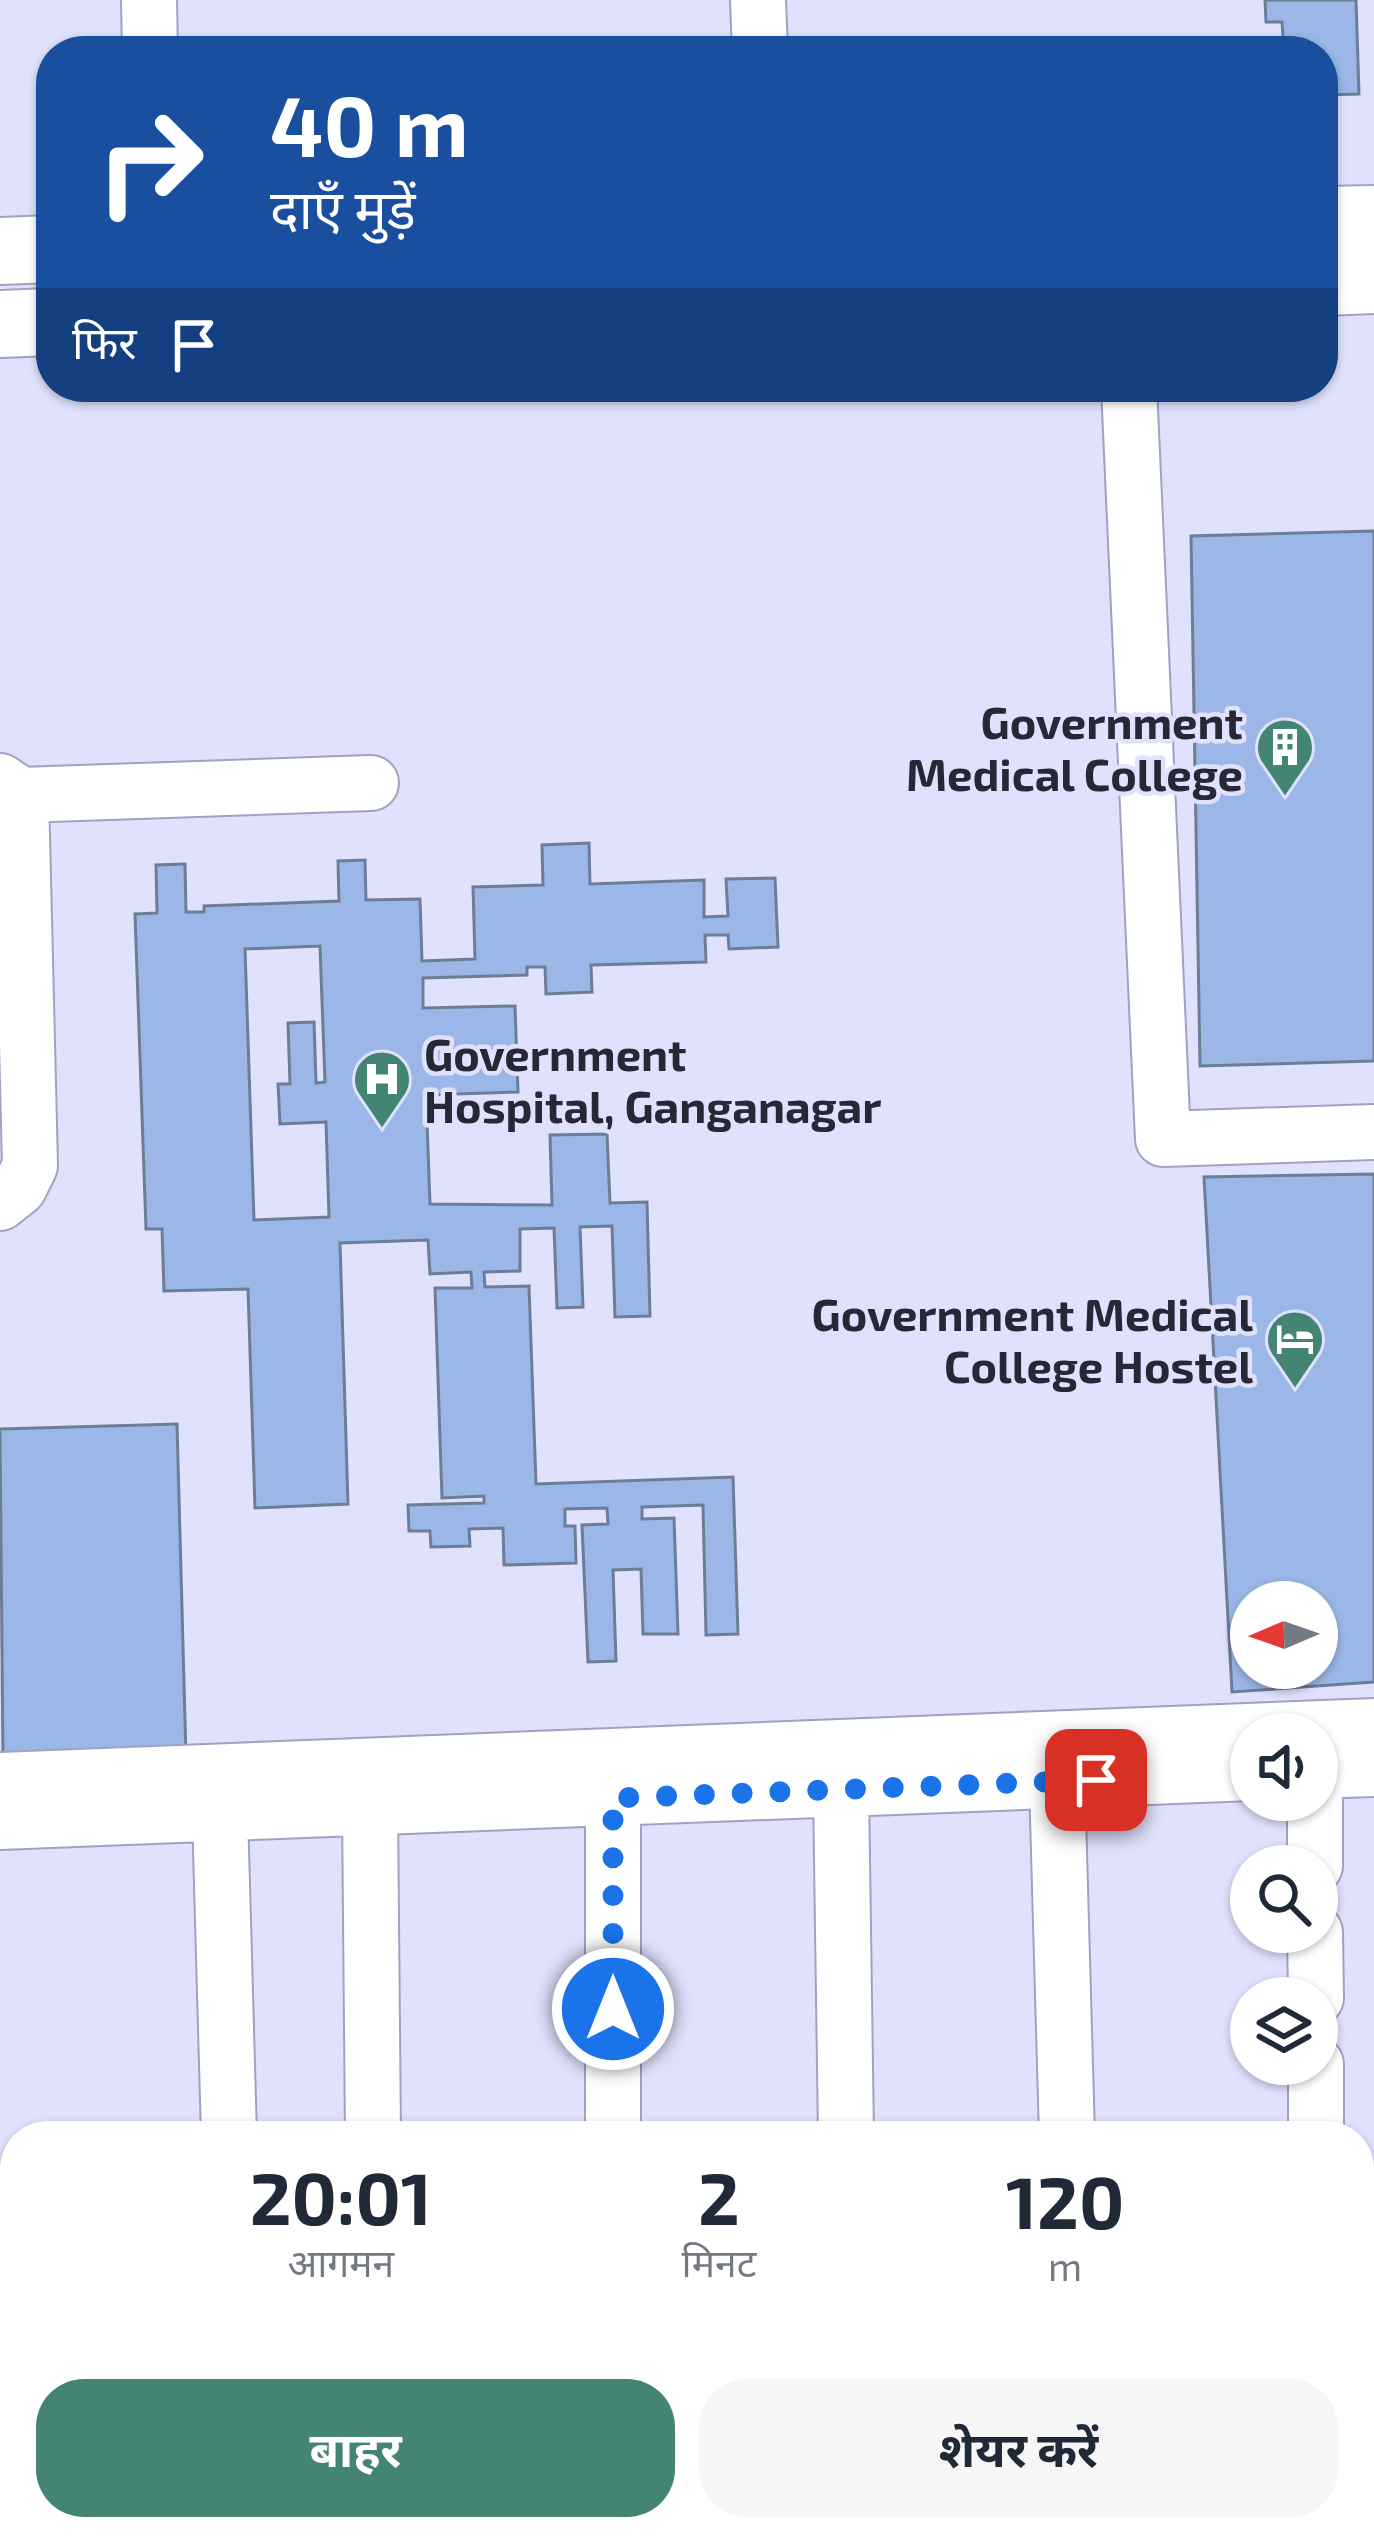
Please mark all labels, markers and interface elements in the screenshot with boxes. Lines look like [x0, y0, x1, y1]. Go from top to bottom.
text: 40 m [270, 73, 469, 174]
icon: right [72, 84, 228, 240]
text: दाएँ मुड़ें [270, 175, 416, 240]
icon: arrive [161, 312, 227, 378]
text: फिर [72, 314, 137, 368]
place label: Government Medical College [906, 694, 1243, 800]
building icon: Government Medical College [1254, 716, 1316, 798]
place label: Government Hospital, Ganganagar [424, 1026, 881, 1132]
hospital icon: Government Hospital, Ganganagar [351, 1048, 413, 1130]
place label: Government Medical College Hostel [812, 1286, 1253, 1392]
hotel icon: Government Medical College Hostel [1264, 1308, 1326, 1390]
north arrow [1230, 1581, 1338, 1689]
map controls [1230, 1581, 1338, 2085]
button: sound [1230, 1713, 1338, 1821]
pin [1045, 1729, 1147, 1831]
icon: arrive [1063, 1747, 1129, 1813]
button: search [1230, 1845, 1338, 1953]
position arrow [550, 1946, 676, 2072]
button: layers [1230, 1977, 1338, 2085]
text: 20:01 [250, 2153, 432, 2239]
text: 2 [698, 2153, 740, 2239]
text: 120 [1006, 2157, 1124, 2243]
text: आगमन [287, 2238, 394, 2285]
text: मिनट [682, 2238, 756, 2285]
text: m [1048, 2242, 1082, 2289]
button: बाहर [36, 2379, 675, 2517]
button: शेयर करें [699, 2379, 1338, 2517]

